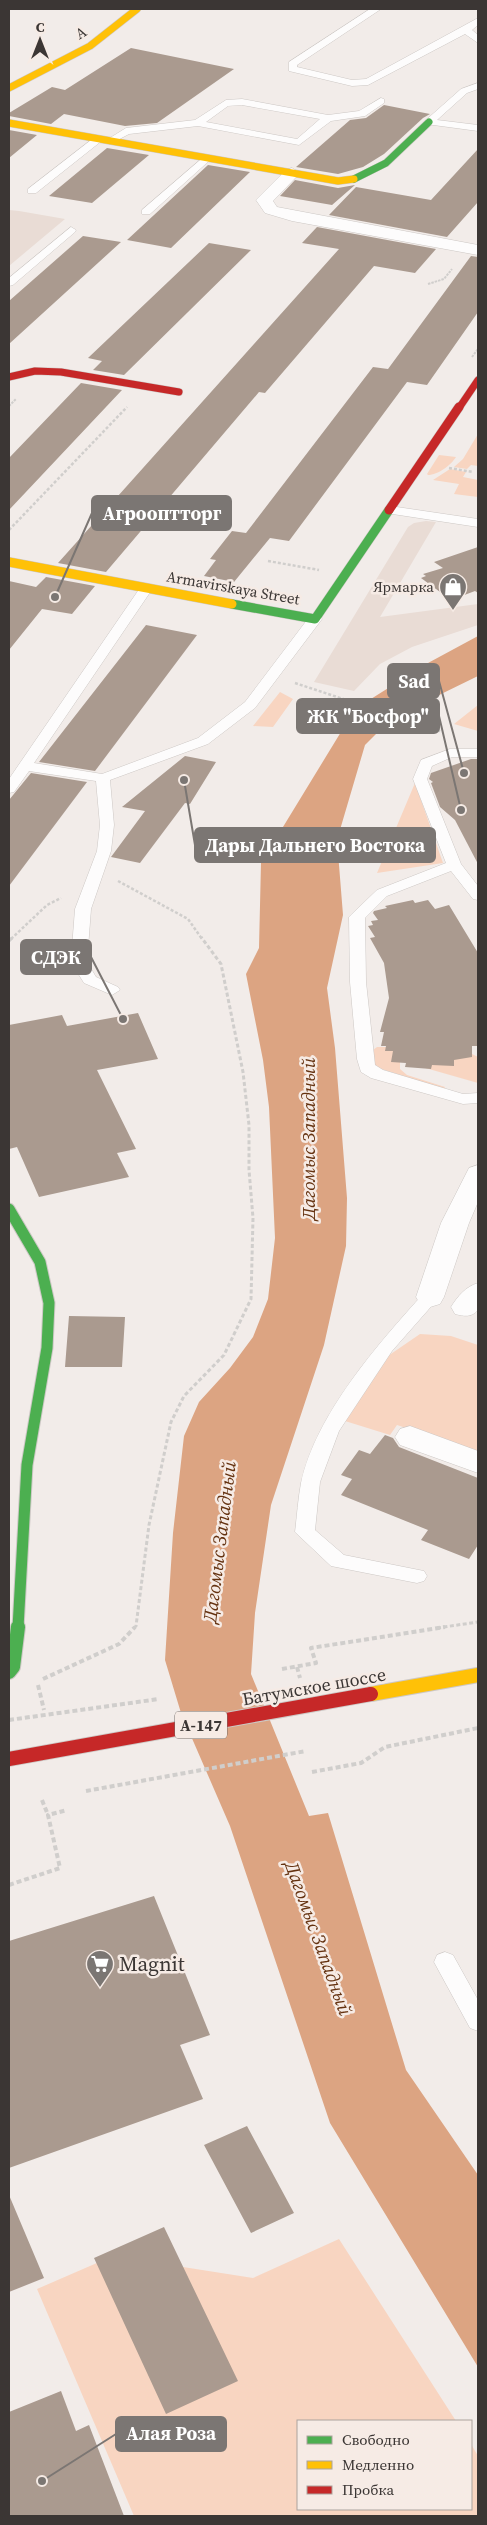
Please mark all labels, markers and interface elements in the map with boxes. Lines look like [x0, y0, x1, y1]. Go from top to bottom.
north arrow [15, 15, 65, 65]
text: С [36, 17, 45, 37]
street label: A [71, 21, 90, 44]
callout: Агрооптторг [92, 496, 231, 530]
text: Агрооптторг [103, 500, 222, 526]
street label: Armavirskaya Street [165, 565, 301, 610]
shop icon: Ярмарка [438, 572, 468, 611]
place label: Ярмарка [373, 576, 434, 597]
callout: Sad [388, 664, 439, 698]
text: Sad [398, 668, 430, 694]
callout: ЖК "Босфор" [297, 699, 439, 733]
text: ЖК "Босфор" [307, 703, 429, 729]
callout: Дары Дальнего Востока [195, 828, 435, 862]
text: Дары Дальнего Востока [205, 832, 426, 858]
callout: СДЭК [21, 940, 91, 974]
text: СДЭК [31, 944, 82, 970]
water label: Дагомыс Западный [295, 1058, 321, 1222]
water label: Дагомыс Западный [196, 1460, 242, 1626]
street label: Батумское шоссе [240, 1662, 388, 1711]
road number: А-147 [175, 1712, 227, 1738]
water label: Дагомыс Западный [278, 1855, 359, 2019]
supermarket icon: Magnit [85, 1949, 115, 1988]
place label: Magnit [119, 1949, 185, 1978]
callout: Алая Роза [116, 2417, 226, 2451]
text: Алая Роза [126, 2420, 217, 2446]
legend [297, 2420, 472, 2510]
text: Свободно [342, 2429, 410, 2450]
text: Медленно [342, 2454, 414, 2475]
text: Пробка [342, 2479, 394, 2500]

